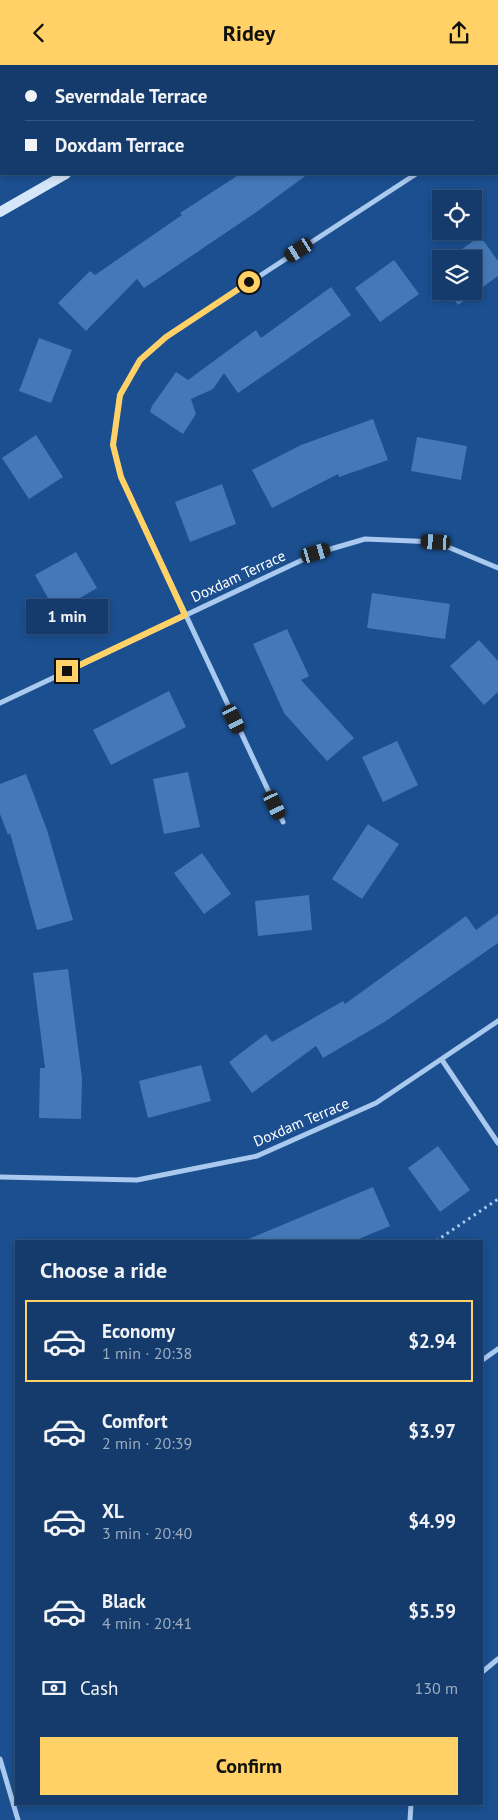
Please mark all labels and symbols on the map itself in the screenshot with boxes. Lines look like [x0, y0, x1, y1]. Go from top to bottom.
car [282, 236, 315, 264]
route start [238, 271, 260, 293]
car [420, 534, 451, 550]
car [299, 542, 332, 564]
street label: Doxdam Terrace [188, 546, 288, 606]
callout: 1 min [26, 599, 108, 633]
route end [56, 660, 78, 682]
car [220, 702, 247, 736]
car [261, 788, 288, 822]
street label: Doxdam Terrace [250, 1093, 352, 1151]

